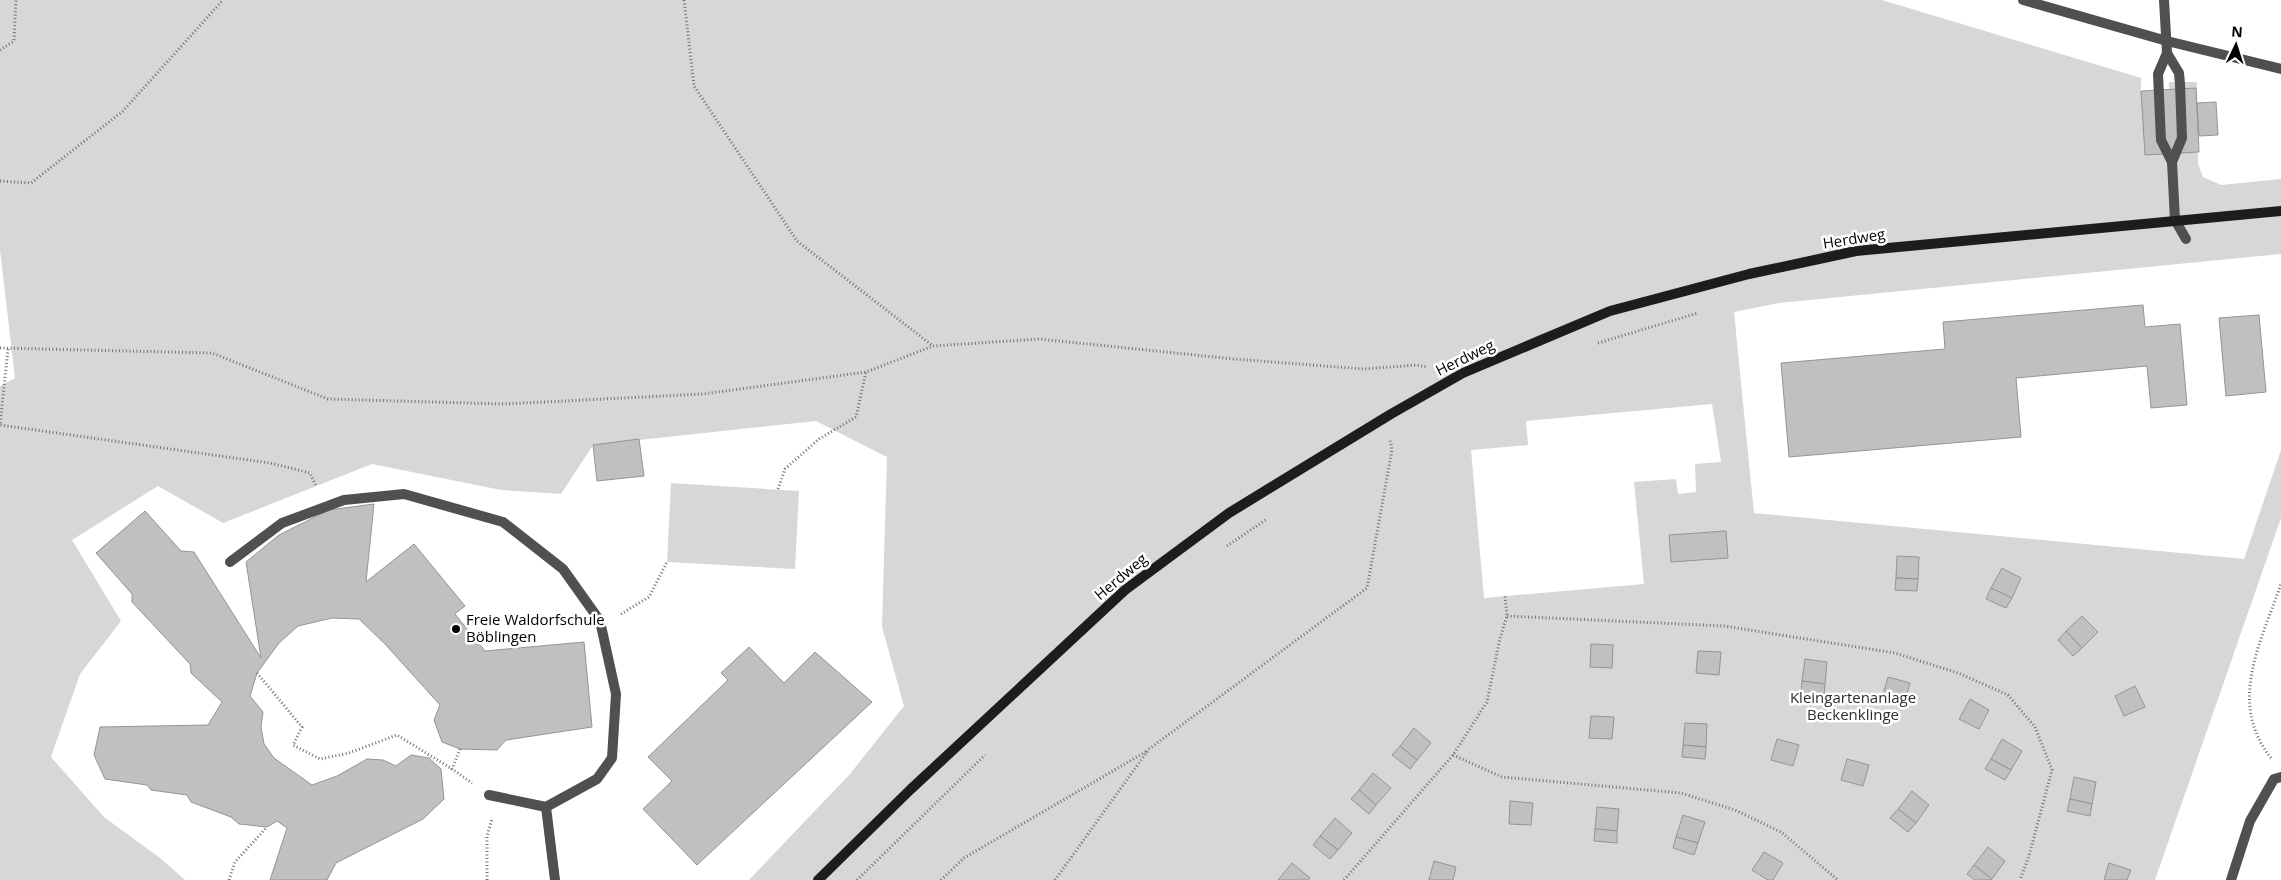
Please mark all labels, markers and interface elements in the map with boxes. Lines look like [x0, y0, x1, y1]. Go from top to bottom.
north arrow [2211, 20, 2261, 70]
text: N [2231, 22, 2243, 41]
street label: Herdweg [1821, 223, 1887, 253]
street label: Herdweg [1432, 334, 1497, 380]
street label: Herdweg [1090, 548, 1151, 604]
place label: Freie Waldorfschule Böblingen [466, 609, 605, 646]
marker: Freie Waldorfschule Böblingen [450, 623, 462, 635]
park label: Kleingartenanlage Beckenklinge [1790, 687, 1916, 724]

